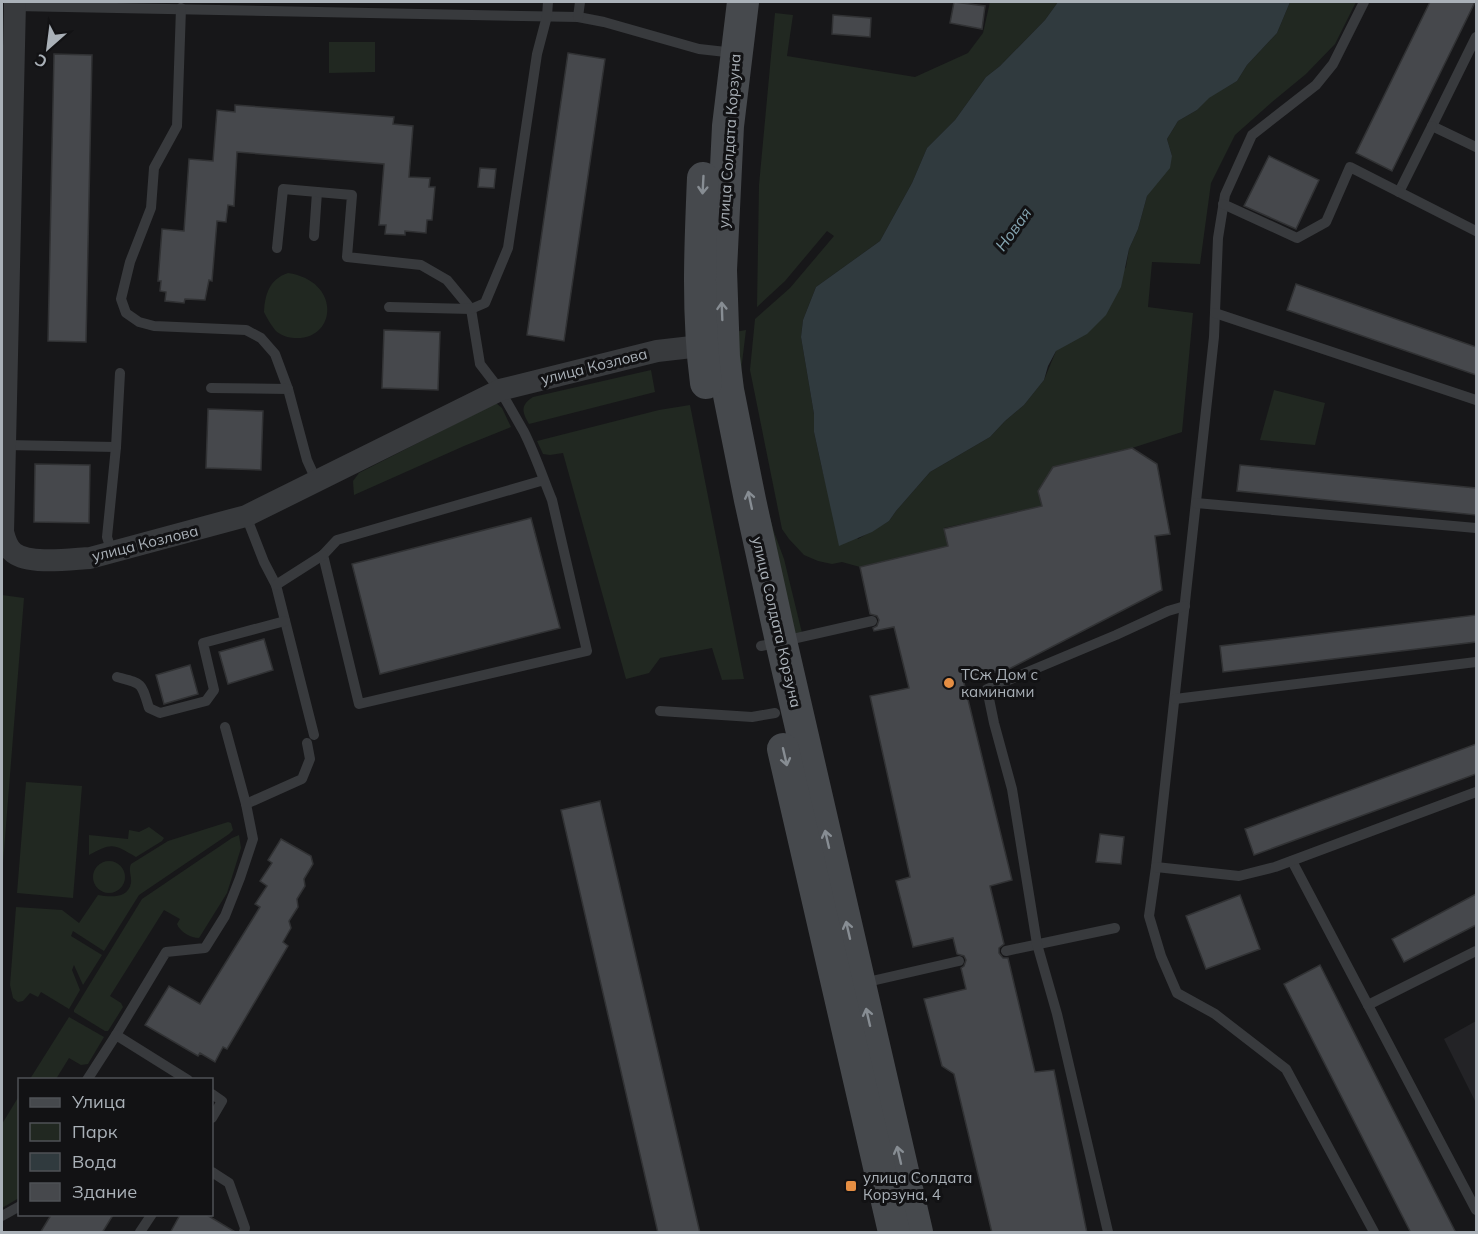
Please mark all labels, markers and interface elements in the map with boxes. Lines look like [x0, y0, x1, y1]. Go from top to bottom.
north arrow [18, 18, 78, 78]
text: С [31, 50, 50, 73]
street label: улица Солдата Корзуна [713, 53, 745, 229]
one-way arrow [697, 174, 708, 194]
water label: Новая [990, 203, 1036, 255]
one-way arrow [716, 302, 727, 322]
street label: улица Козлова [539, 344, 649, 388]
one-way arrow [744, 491, 755, 511]
street label: улица Козлова [90, 521, 200, 565]
street label: улица Солдата Корзуна [748, 535, 806, 709]
place label: ТСж Дом с каминами [961, 665, 1038, 701]
marker: ТСж Дом с каминами [942, 676, 956, 690]
one-way arrow [780, 748, 792, 767]
one-way arrow [821, 830, 832, 849]
one-way arrow [842, 920, 853, 940]
one-way arrow [862, 1008, 874, 1027]
legend [18, 1078, 213, 1216]
text: Улица [71, 1090, 126, 1113]
text: Парк [72, 1120, 118, 1143]
one-way arrow [893, 1146, 905, 1165]
text: Вода [72, 1150, 117, 1173]
place label: улица Солдата Корзуна, 4 [863, 1168, 972, 1204]
marker: улица Солдата Корзуна, 4 [844, 1179, 858, 1193]
text: Здание [72, 1180, 137, 1203]

